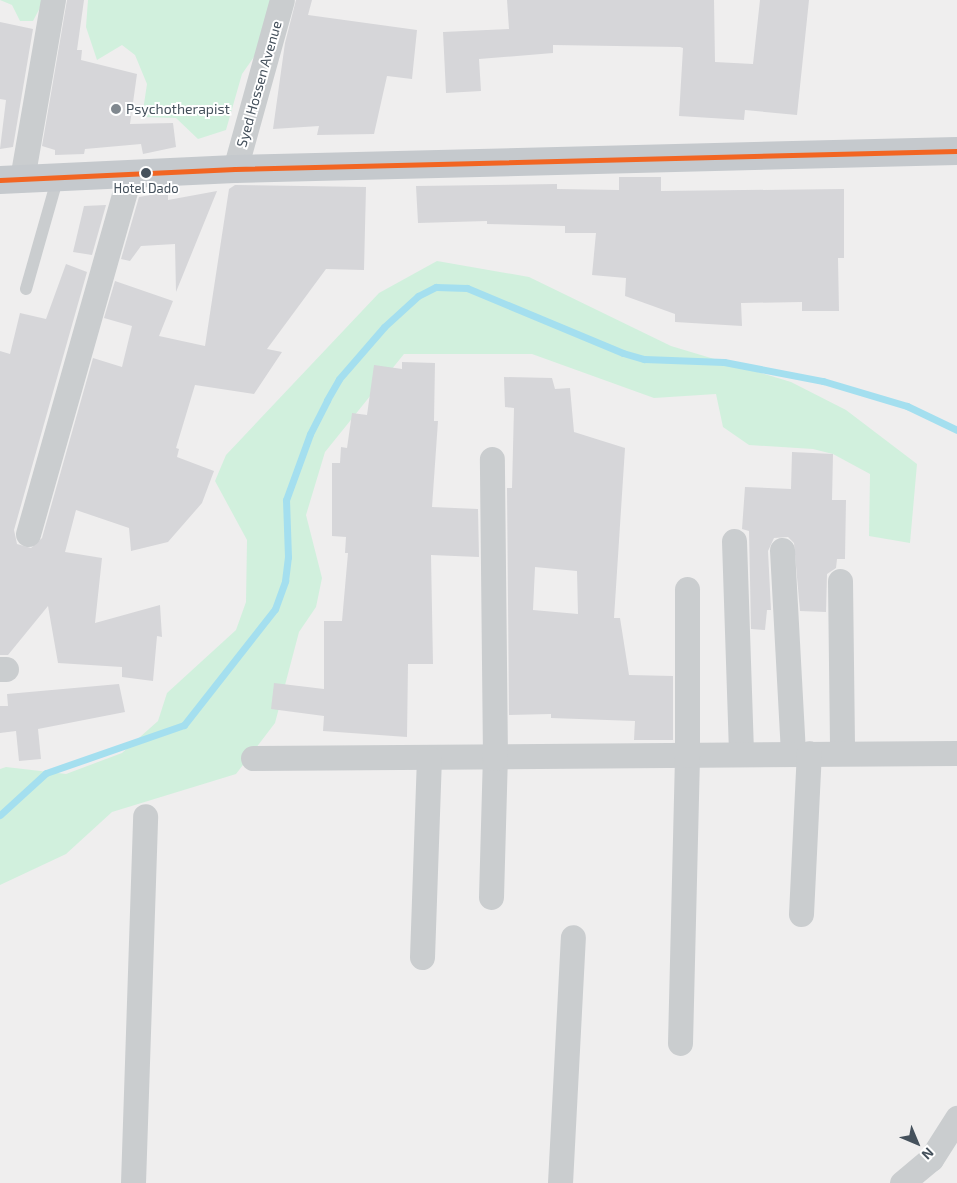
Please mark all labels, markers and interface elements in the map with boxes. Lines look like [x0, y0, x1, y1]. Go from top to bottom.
street label: Syed Hossen Avenue [233, 19, 285, 149]
place label: Psychotherapist [126, 101, 230, 117]
marker: Psychotherapist [110, 103, 122, 115]
marker: Hotel Dado [141, 168, 151, 178]
place label: Hotel Dado [113, 180, 179, 196]
north arrow [892, 1118, 942, 1168]
text: N [918, 1144, 938, 1164]

